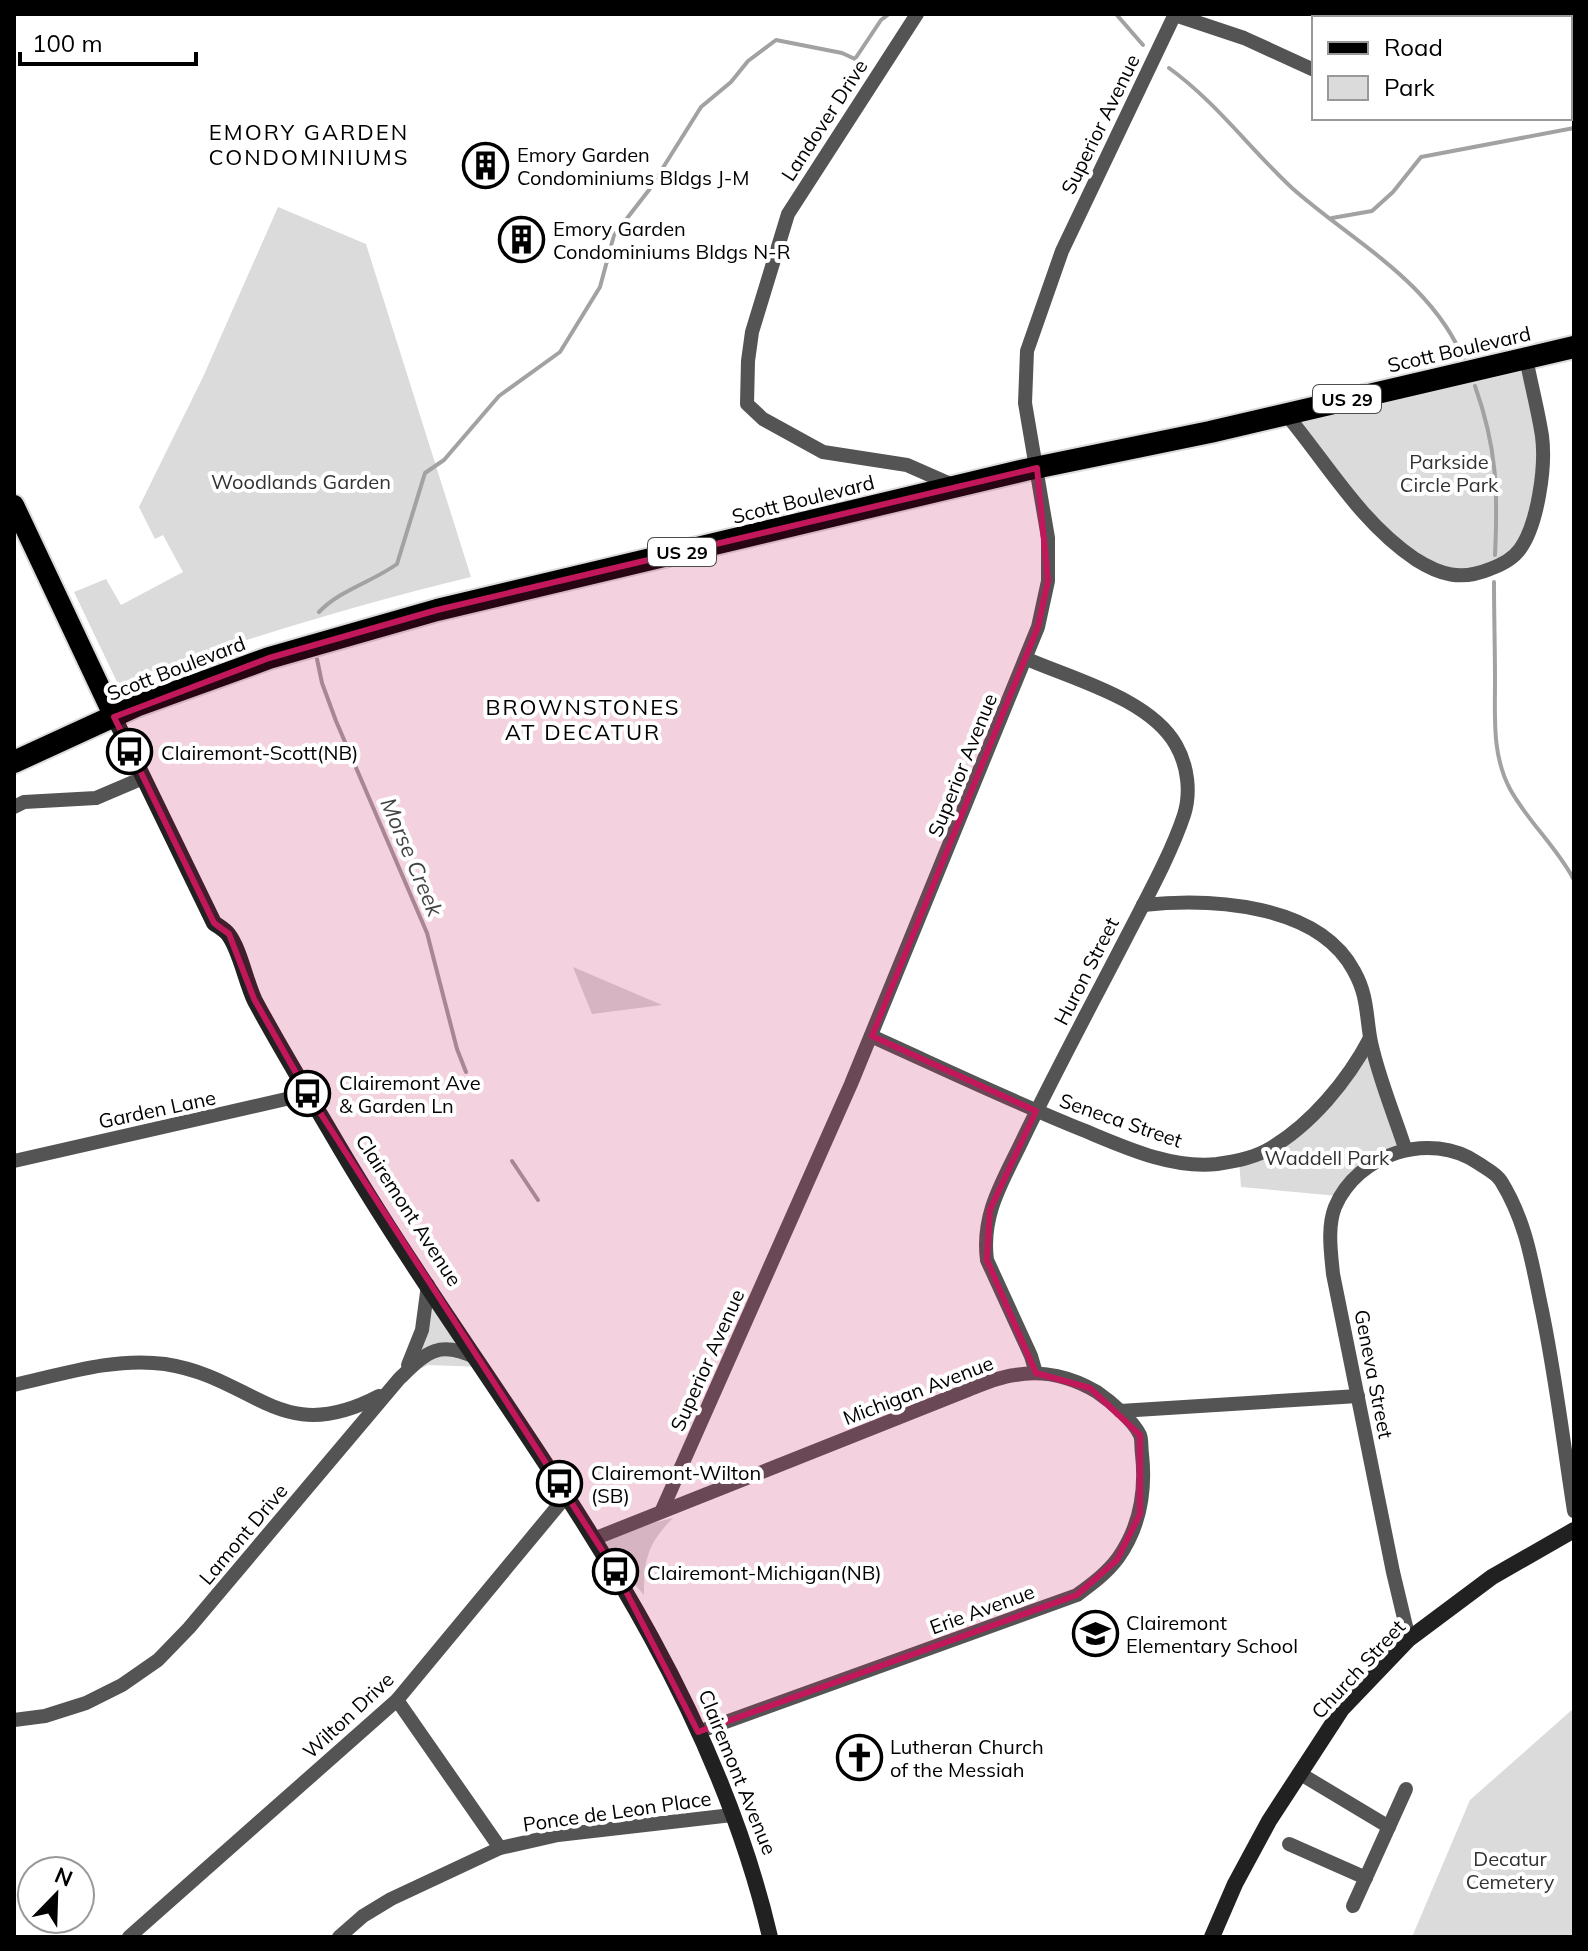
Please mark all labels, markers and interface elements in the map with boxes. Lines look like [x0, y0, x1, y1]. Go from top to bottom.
scale bar [20, 16, 196, 66]
legend [1312, 16, 1572, 120]
text: 100 m [32, 28, 103, 58]
text: Road [1384, 32, 1443, 62]
street label: Superior Avenue [1055, 50, 1145, 198]
street label: Landover Drive [775, 54, 873, 186]
text: Park [1384, 72, 1435, 102]
district label: EMORY GARDEN CONDOMINIUMS [209, 118, 409, 171]
building icon: Emory Garden Condominiums Bldgs J-M [462, 142, 510, 190]
place label: Emory Garden Condominiums Bldgs J-M [517, 142, 749, 190]
building icon: Emory Garden Condominiums Bldgs N-R [498, 215, 546, 263]
place label: Emory Garden Condominiums Bldgs N-R [553, 216, 791, 264]
street label: Scott Boulevard [1385, 320, 1533, 378]
road number: US 29 [1313, 385, 1381, 413]
park label: Parkside Circle Park [1400, 449, 1499, 497]
park label: Woodlands Garden [211, 469, 391, 494]
street label: Scott Boulevard [729, 469, 877, 529]
road number: US 29 [648, 538, 716, 566]
street label: Scott Boulevard [103, 630, 249, 706]
street label: Superior Avenue [922, 690, 1002, 840]
district label: BROWNSTONES AT DECATUR [485, 693, 681, 746]
bus stop icon: Clairemont-Scott(NB) [106, 728, 154, 776]
place label: Clairemont-Scott(NB) [161, 740, 358, 765]
water label: Morse Creek [374, 793, 450, 921]
street label: Huron Street [1048, 913, 1124, 1029]
bus stop icon: Clairemont Ave & Garden Ln [284, 1070, 332, 1118]
place label: Clairemont Ave & Garden Ln [339, 1070, 481, 1118]
street label: Garden Lane [96, 1084, 218, 1134]
street label: Seneca Street [1056, 1087, 1186, 1153]
street label: Clairemont Avenue [351, 1129, 467, 1291]
park label: Waddell Park [1265, 1145, 1390, 1170]
street label: Superior Avenue [665, 1285, 749, 1435]
street label: Geneva Street [1349, 1307, 1399, 1441]
street label: Michigan Avenue [839, 1350, 997, 1430]
bus stop icon: Clairemont-Wilton (SB) [536, 1460, 584, 1508]
place label: Clairemont-Wilton (SB) [591, 1460, 761, 1508]
street label: Lamont Drive [194, 1478, 292, 1590]
bus stop icon: Clairemont-Michigan(NB) [592, 1548, 640, 1596]
place label: Clairemont-Michigan(NB) [647, 1560, 882, 1585]
street label: Erie Avenue [926, 1579, 1038, 1639]
school or university icon: Clairemont Elementary School [1071, 1610, 1119, 1658]
place label: Clairemont Elementary School [1126, 1610, 1298, 1658]
street label: Church Street [1306, 1614, 1410, 1724]
street label: Wilton Drive [297, 1667, 399, 1763]
street label: Clairemont Avenue [693, 1686, 783, 1858]
church icon: Lutheran Church of the Messiah [835, 1734, 883, 1782]
place label: Lutheran Church of the Messiah [890, 1734, 1044, 1782]
street label: Ponce de Leon Place [521, 1785, 713, 1837]
park label: Decatur Cemetery [1466, 1846, 1555, 1894]
north arrow [16, 1855, 96, 1935]
text: N [51, 1860, 77, 1893]

